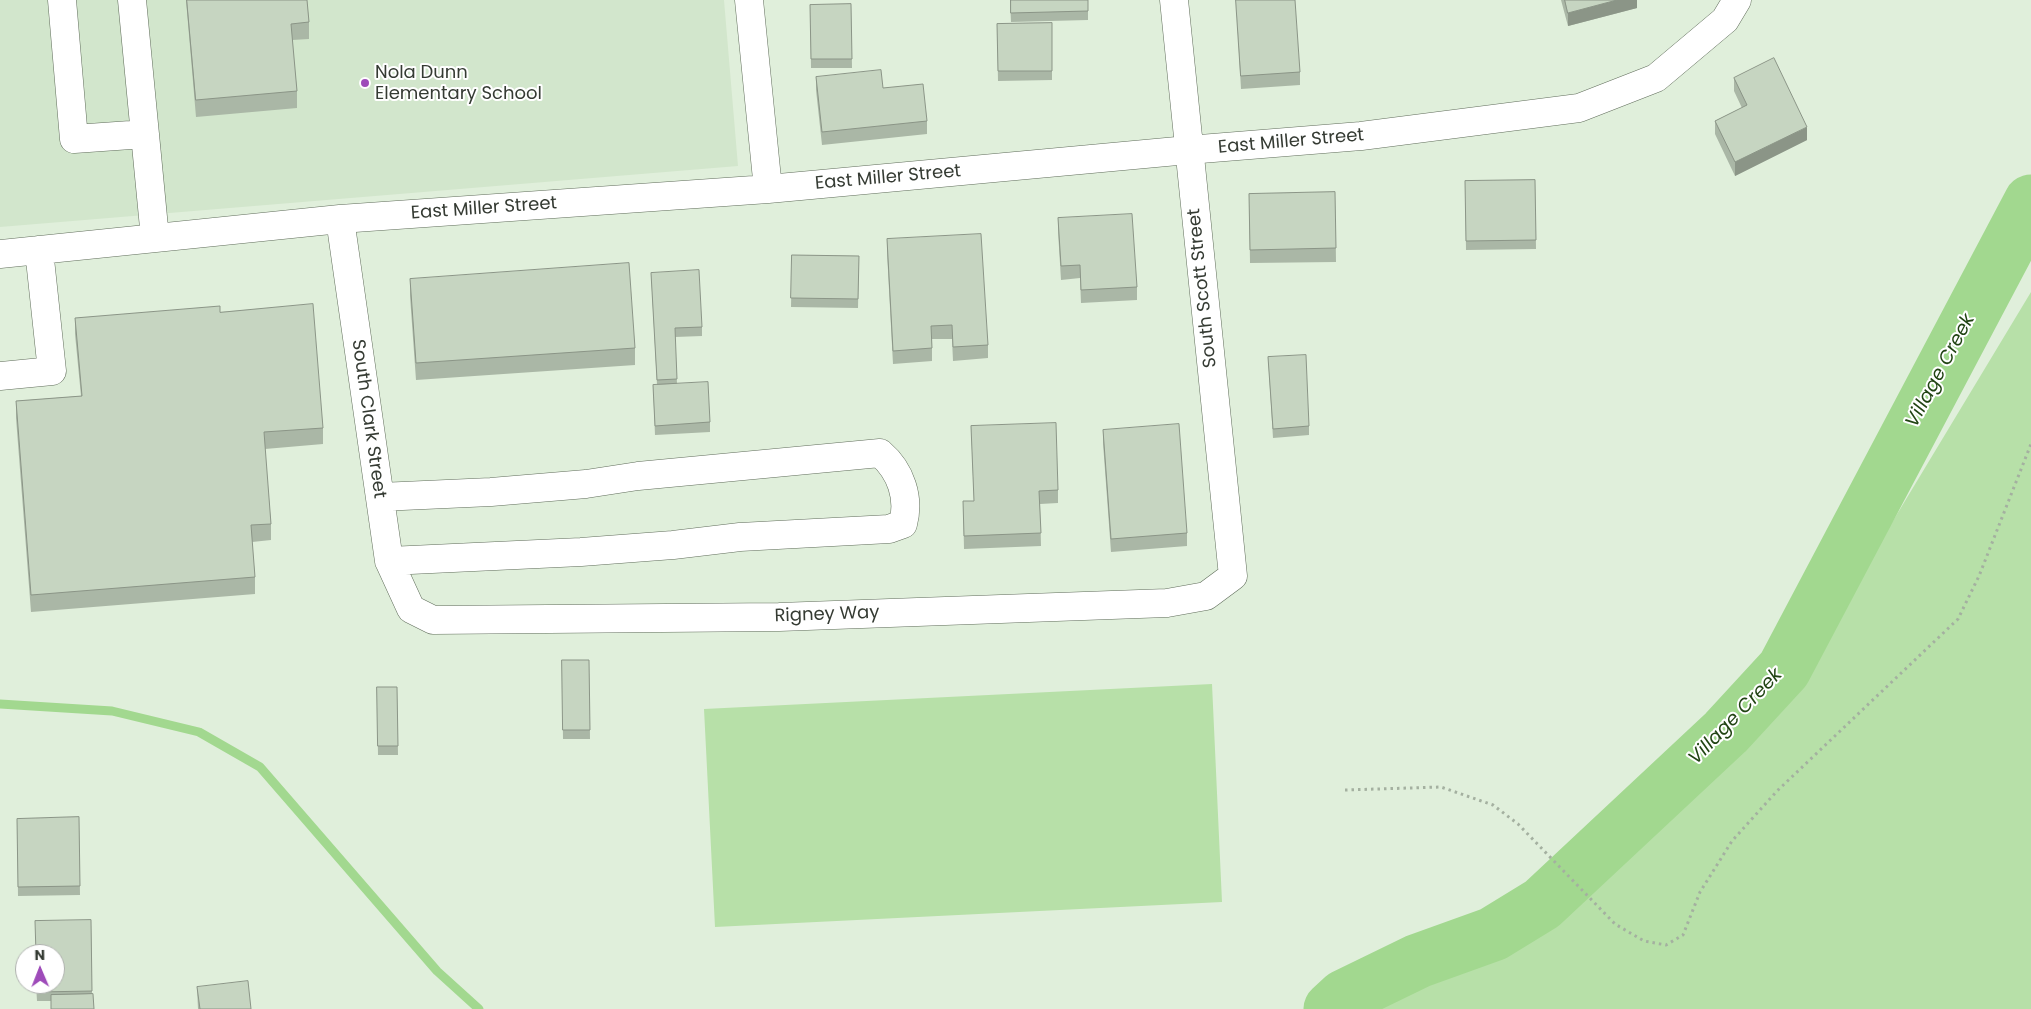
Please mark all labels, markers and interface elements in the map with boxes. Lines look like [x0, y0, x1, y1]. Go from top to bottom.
place label: Nola Dunn Elementary School [375, 62, 542, 104]
marker: Nola Dunn Elementary School [359, 77, 371, 89]
street label: East Miller Street [1217, 125, 1365, 159]
street label: East Miller Street [814, 161, 962, 195]
street label: East Miller Street [410, 193, 558, 225]
street label: South Scott Street [1184, 207, 1222, 369]
water label: Village Creek [1902, 310, 1980, 432]
street label: South Clark Street [346, 338, 390, 500]
street label: Rigney Way [774, 602, 880, 628]
water label: Village Creek [1684, 664, 1788, 770]
north arrow [15, 944, 65, 994]
text: N [34, 945, 45, 965]

